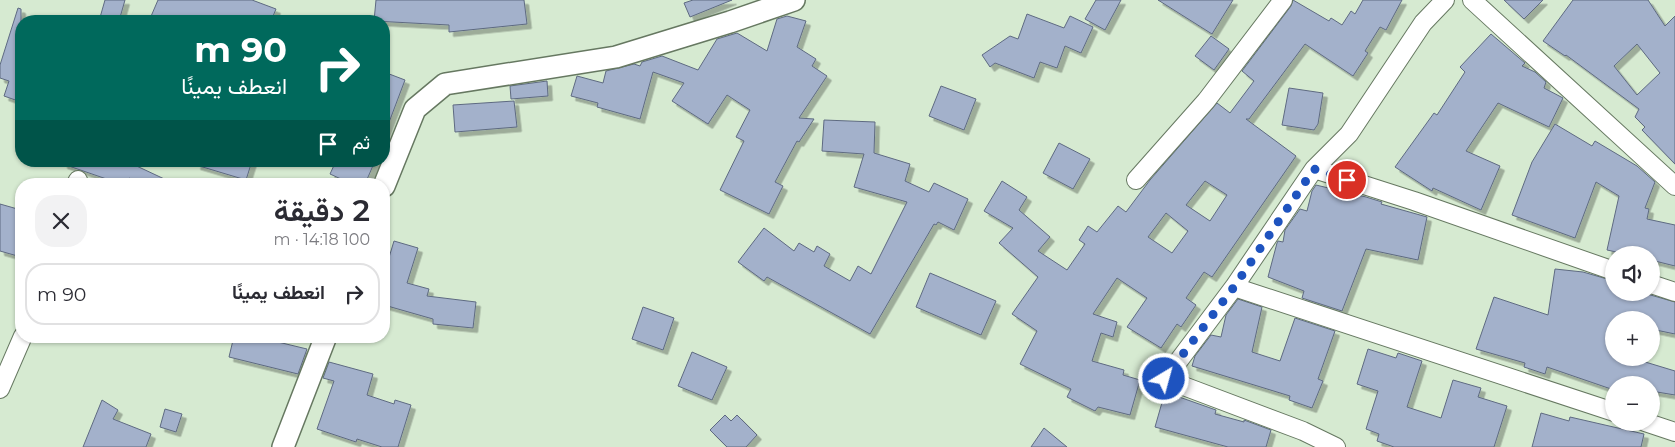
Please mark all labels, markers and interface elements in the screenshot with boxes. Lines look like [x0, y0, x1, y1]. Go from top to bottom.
text: 90 m [194, 28, 287, 71]
icon: right [305, 35, 370, 100]
text: انعطف يمينًا [181, 73, 287, 100]
icon: arrive [314, 130, 342, 158]
text: ثم [352, 131, 370, 154]
pin [1326, 159, 1368, 201]
icon: arrive [1333, 166, 1361, 194]
text: 2 دقيقة [274, 192, 370, 229]
button: close [35, 195, 87, 247]
text: 100 m · 14:18 [274, 230, 370, 249]
map controls [1605, 246, 1660, 431]
button: sound [1605, 246, 1660, 301]
icon: right [340, 280, 368, 308]
text: انعطف يمينًا [232, 281, 325, 304]
text: 90 m [37, 283, 86, 306]
button: + [1605, 311, 1660, 366]
position arrow [1137, 352, 1189, 404]
button: − [1605, 376, 1660, 431]

